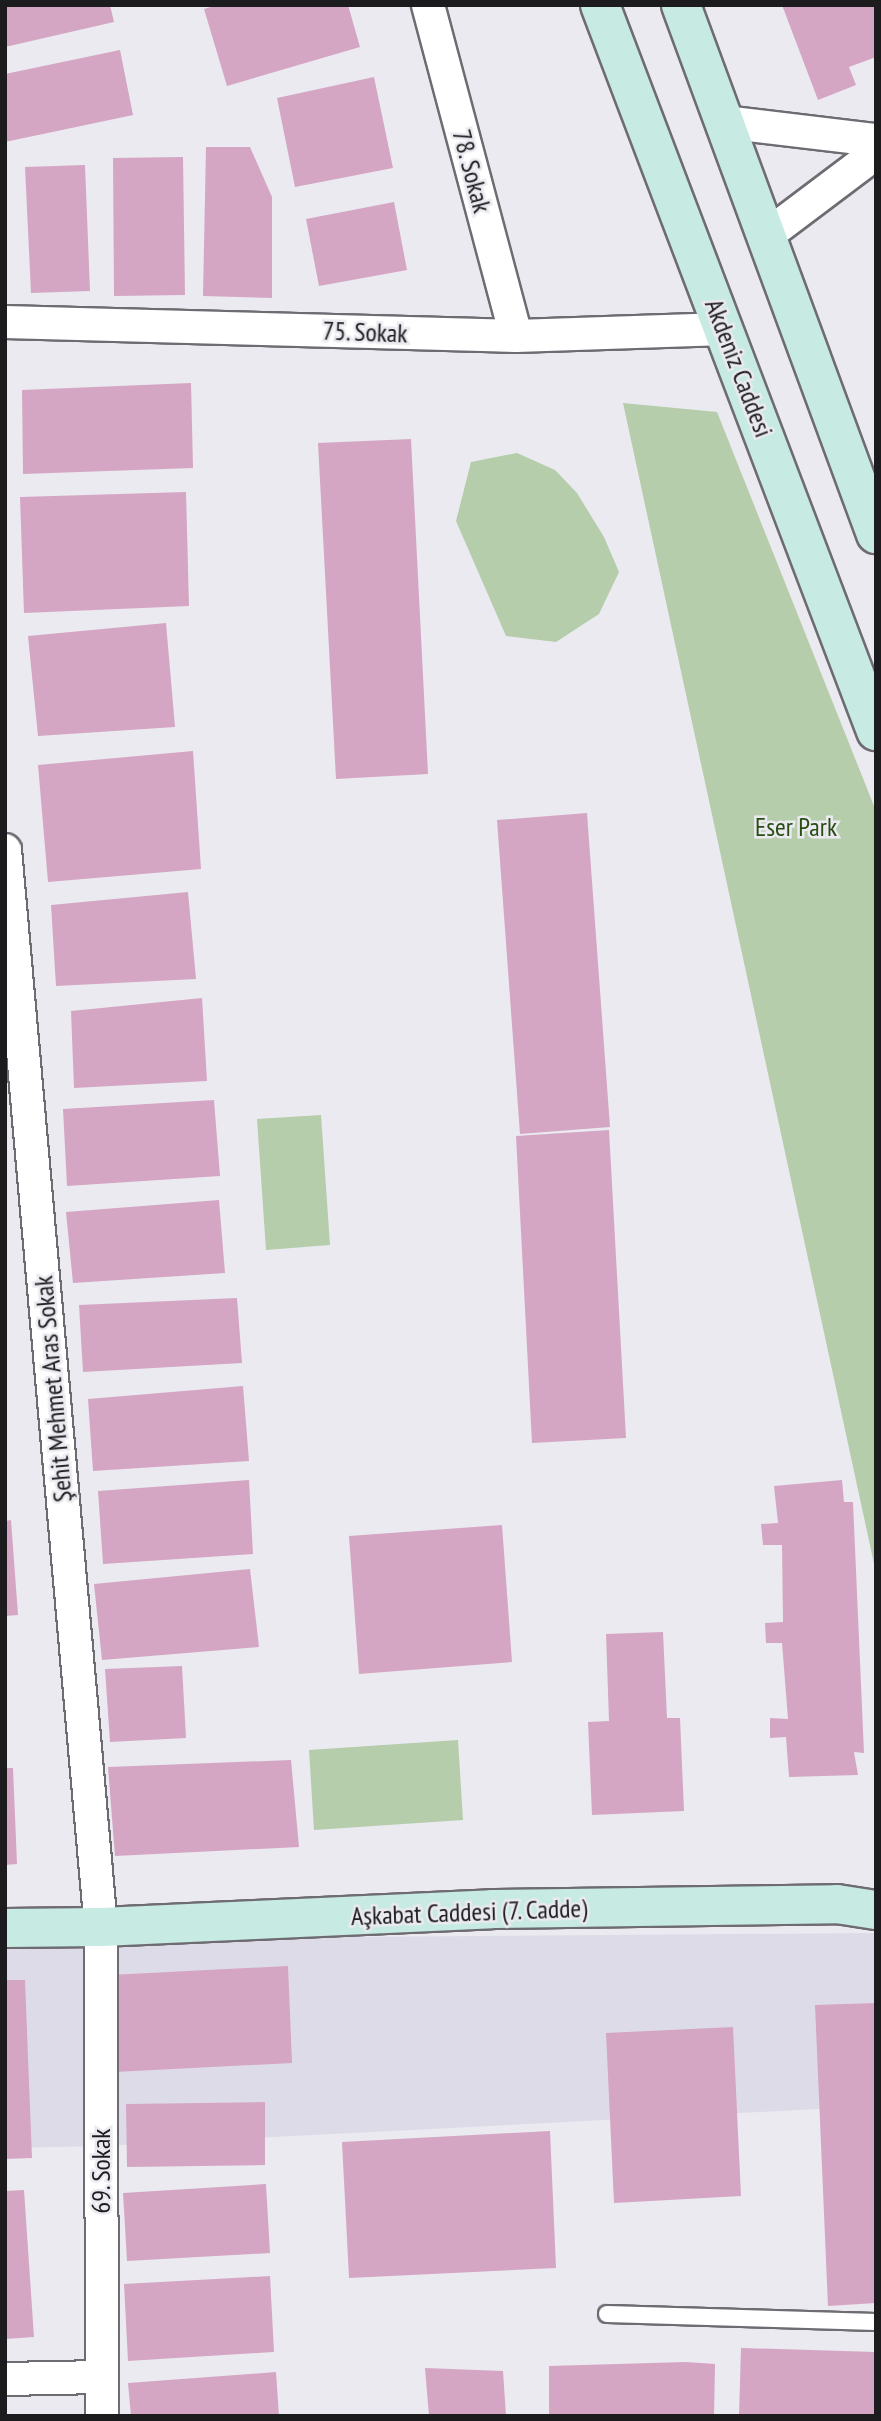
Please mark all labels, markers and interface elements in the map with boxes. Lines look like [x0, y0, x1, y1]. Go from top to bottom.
street label: 78. Sokak [446, 125, 498, 217]
street label: Akdeniz Caddesi [698, 294, 780, 442]
street label: 75. Sokak [321, 315, 409, 349]
park label: Eser Park [755, 811, 837, 843]
street label: Şehit Mehmet Aras Sokak [28, 1274, 78, 1504]
street label: Aşkabat Caddesi (7. Cadde) [350, 1892, 588, 1932]
street label: 69. Sokak [85, 2128, 117, 2214]

